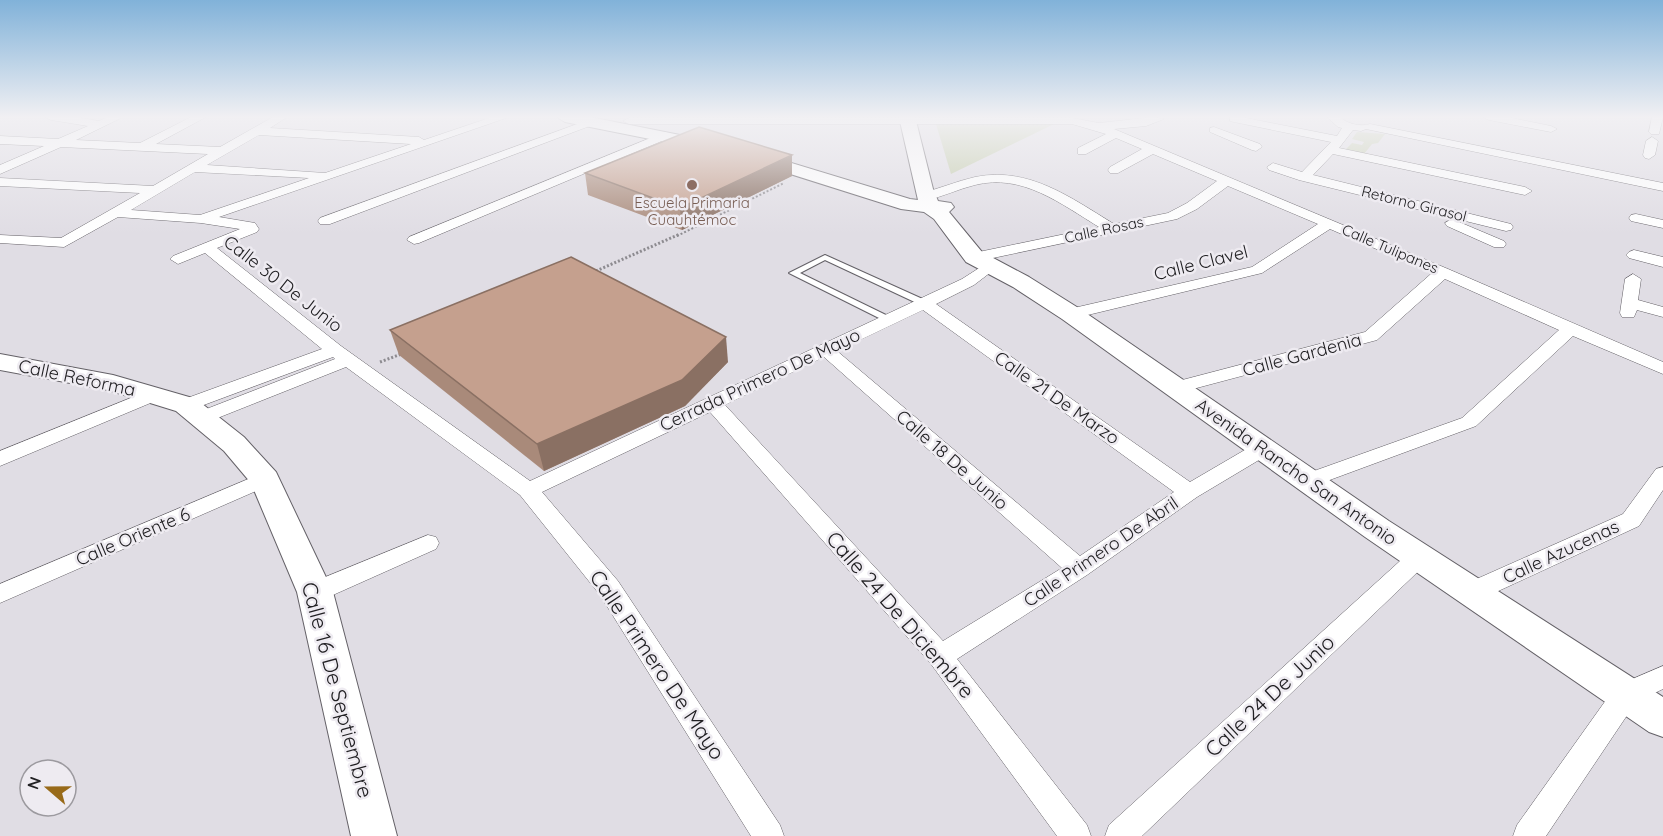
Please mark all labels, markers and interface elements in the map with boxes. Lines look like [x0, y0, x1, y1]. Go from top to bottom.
marker: Escuela Primaria Cuauhtémoc [685, 178, 699, 192]
street label: Retorno Girasol [1359, 181, 1469, 226]
place label: Escuela Primaria Cuauhtémoc [634, 193, 750, 229]
street label: Calle Rosas [1063, 212, 1145, 247]
street label: Calle Tulipanes [1339, 220, 1441, 277]
street label: Calle 30 De Junio [219, 230, 347, 337]
street label: Calle Clavel [1151, 240, 1250, 285]
street label: Cerrada Primero De Mayo [656, 323, 864, 436]
street label: Calle Gardenia [1240, 328, 1364, 381]
street label: Calle 21 De Marzo [990, 346, 1124, 449]
street label: Calle Reforma [17, 354, 138, 401]
street label: Avenida Rancho San Antonio [1191, 393, 1402, 550]
street label: Calle 18 De Junio [892, 405, 1013, 515]
street label: Calle Primero De Abril [1019, 491, 1183, 612]
street label: Calle Oriente 6 [72, 502, 194, 571]
street label: Calle Azucenas [1499, 515, 1623, 589]
street label: Calle 24 De Diciembre [821, 526, 980, 703]
street label: Calle Primero De Mayo [585, 565, 731, 764]
street label: Calle 16 De Septiembre [297, 579, 379, 801]
street label: Calle 24 De Junio [1199, 629, 1340, 762]
north arrow [18, 758, 78, 818]
text: N [22, 774, 45, 792]

